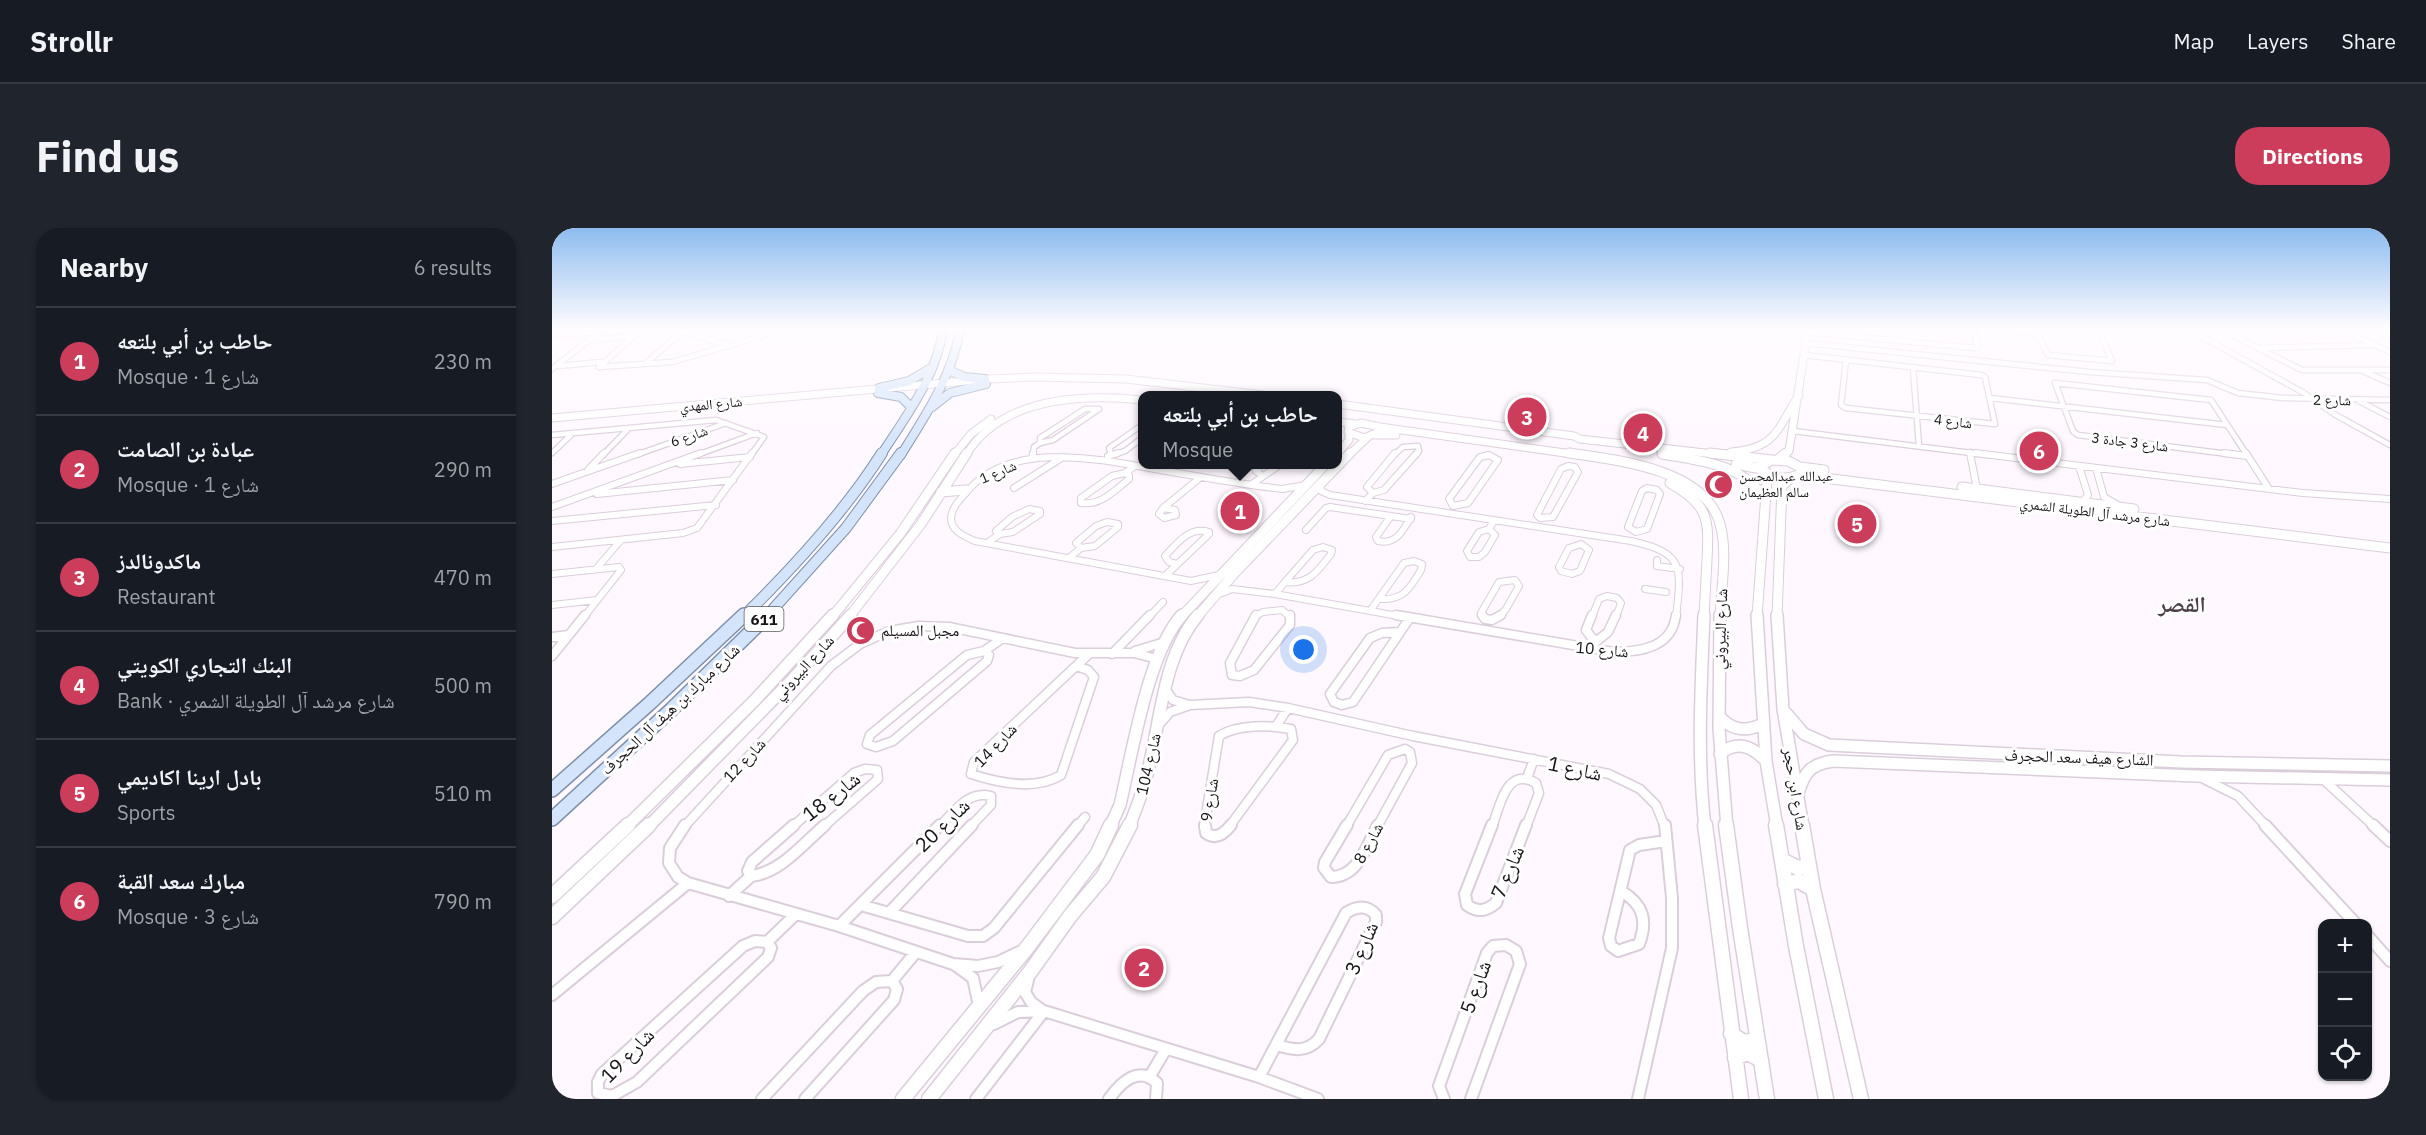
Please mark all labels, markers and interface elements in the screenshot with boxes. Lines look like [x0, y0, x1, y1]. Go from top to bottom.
text: Strollr [30, 23, 113, 60]
text: Map [2174, 27, 2214, 55]
text: Layers [2247, 27, 2309, 55]
text: Share [2342, 27, 2396, 55]
button: Directions [2235, 127, 2390, 185]
text: Find us [36, 129, 179, 184]
text: Nearby [60, 250, 148, 284]
text: 6 results [414, 254, 492, 281]
text: حاطب بن أبي بلتعه [117, 326, 273, 355]
text: 1 [74, 348, 86, 375]
text: 230 m [434, 348, 492, 375]
text: Mosque · شارع 1 [117, 363, 259, 390]
popup [1138, 391, 1342, 469]
street label: شارع 2 [2313, 391, 2351, 410]
street label: شارع المهدي [679, 392, 743, 418]
pin: 3 [1508, 394, 1546, 440]
text: حاطب بن أبي بلتعه [1162, 399, 1318, 428]
pin: 4 [1624, 410, 1662, 456]
street label: شارع 4 [1933, 410, 1973, 433]
street label: شارع 6 [668, 421, 710, 452]
pin: 6 [2020, 428, 2058, 474]
street label: شارع 3 جادة 3 [2090, 428, 2169, 457]
text: عبادة بن الصامت [117, 434, 254, 463]
text: Mosque [1162, 436, 1233, 463]
text: 2 [74, 456, 86, 483]
text: 290 m [434, 456, 492, 483]
street label: شارع 1 [977, 456, 1020, 489]
place label: عبدالله عبدالمحسن سالم العظيمان [1739, 467, 1833, 502]
mosque icon: عبدالله عبدالمحسن سالم العظيمان [1702, 468, 1734, 500]
text: Mosque · شارع 1 [117, 471, 259, 498]
pin: 1 [1220, 488, 1260, 534]
street label: شارع مرشد آل الطويلة الشمري [2019, 494, 2171, 533]
pin: 5 [1838, 502, 1876, 546]
text: ماكدونالدز [117, 546, 201, 575]
text: 3 [74, 564, 86, 591]
text: 470 m [434, 564, 492, 591]
text: Restaurant [117, 583, 215, 610]
street label: شارع البيروني [1709, 588, 1734, 670]
district label: القصر [2157, 589, 2206, 618]
road number: 611 [744, 607, 784, 631]
mosque icon: مجبل المسيلم [844, 614, 876, 646]
place label: مجبل المسيلم [881, 620, 959, 641]
street label: شارع البيروني [768, 630, 840, 706]
your location [1289, 635, 1318, 664]
street label: شارع 10 [1574, 637, 1629, 662]
street label: شارع مبارك بن هيف آل الحجرف [596, 639, 744, 779]
text: البنك التجاري الكويتي [117, 650, 292, 679]
text: 4 [74, 672, 86, 699]
text: 500 m [434, 672, 492, 699]
text: Bank · شارع مرشد آل الطويلة الشمري [117, 687, 395, 714]
street label: شارع 14 [969, 719, 1021, 772]
street label: شارع 104 [1131, 731, 1166, 797]
street label: شارع 12 [718, 734, 770, 787]
street label: الشارع هيف سعد الحجرف [2004, 744, 2154, 771]
street label: شارع ابن حجر [1778, 746, 1812, 832]
street label: شارع 1 [1545, 749, 1605, 787]
text: بادل ارينا اكاديمي [117, 762, 261, 791]
street label: شارع 18 [796, 765, 866, 827]
street label: شارع 9 [1196, 777, 1223, 823]
text: 5 [74, 780, 86, 807]
text: 510 m [434, 780, 492, 807]
street label: شارع 20 [909, 792, 975, 858]
text: Sports [117, 799, 176, 826]
street label: شارع 8 [1349, 819, 1388, 867]
street label: شارع 7 [1484, 842, 1530, 902]
text: مبارك سعد القبة [117, 866, 245, 895]
text: 6 [74, 888, 86, 915]
text: 790 m [434, 888, 492, 915]
text: Mosque · شارع 3 [117, 903, 259, 930]
street label: شارع 3 [1338, 918, 1384, 978]
map controls [2318, 919, 2372, 1081]
button: + [2318, 919, 2372, 973]
pin: 2 [1124, 946, 1164, 990]
street label: شارع 5 [1453, 957, 1497, 1017]
button: − [2318, 973, 2372, 1027]
street label: شارع 19 [594, 1022, 660, 1088]
button: locate [2318, 1027, 2372, 1081]

